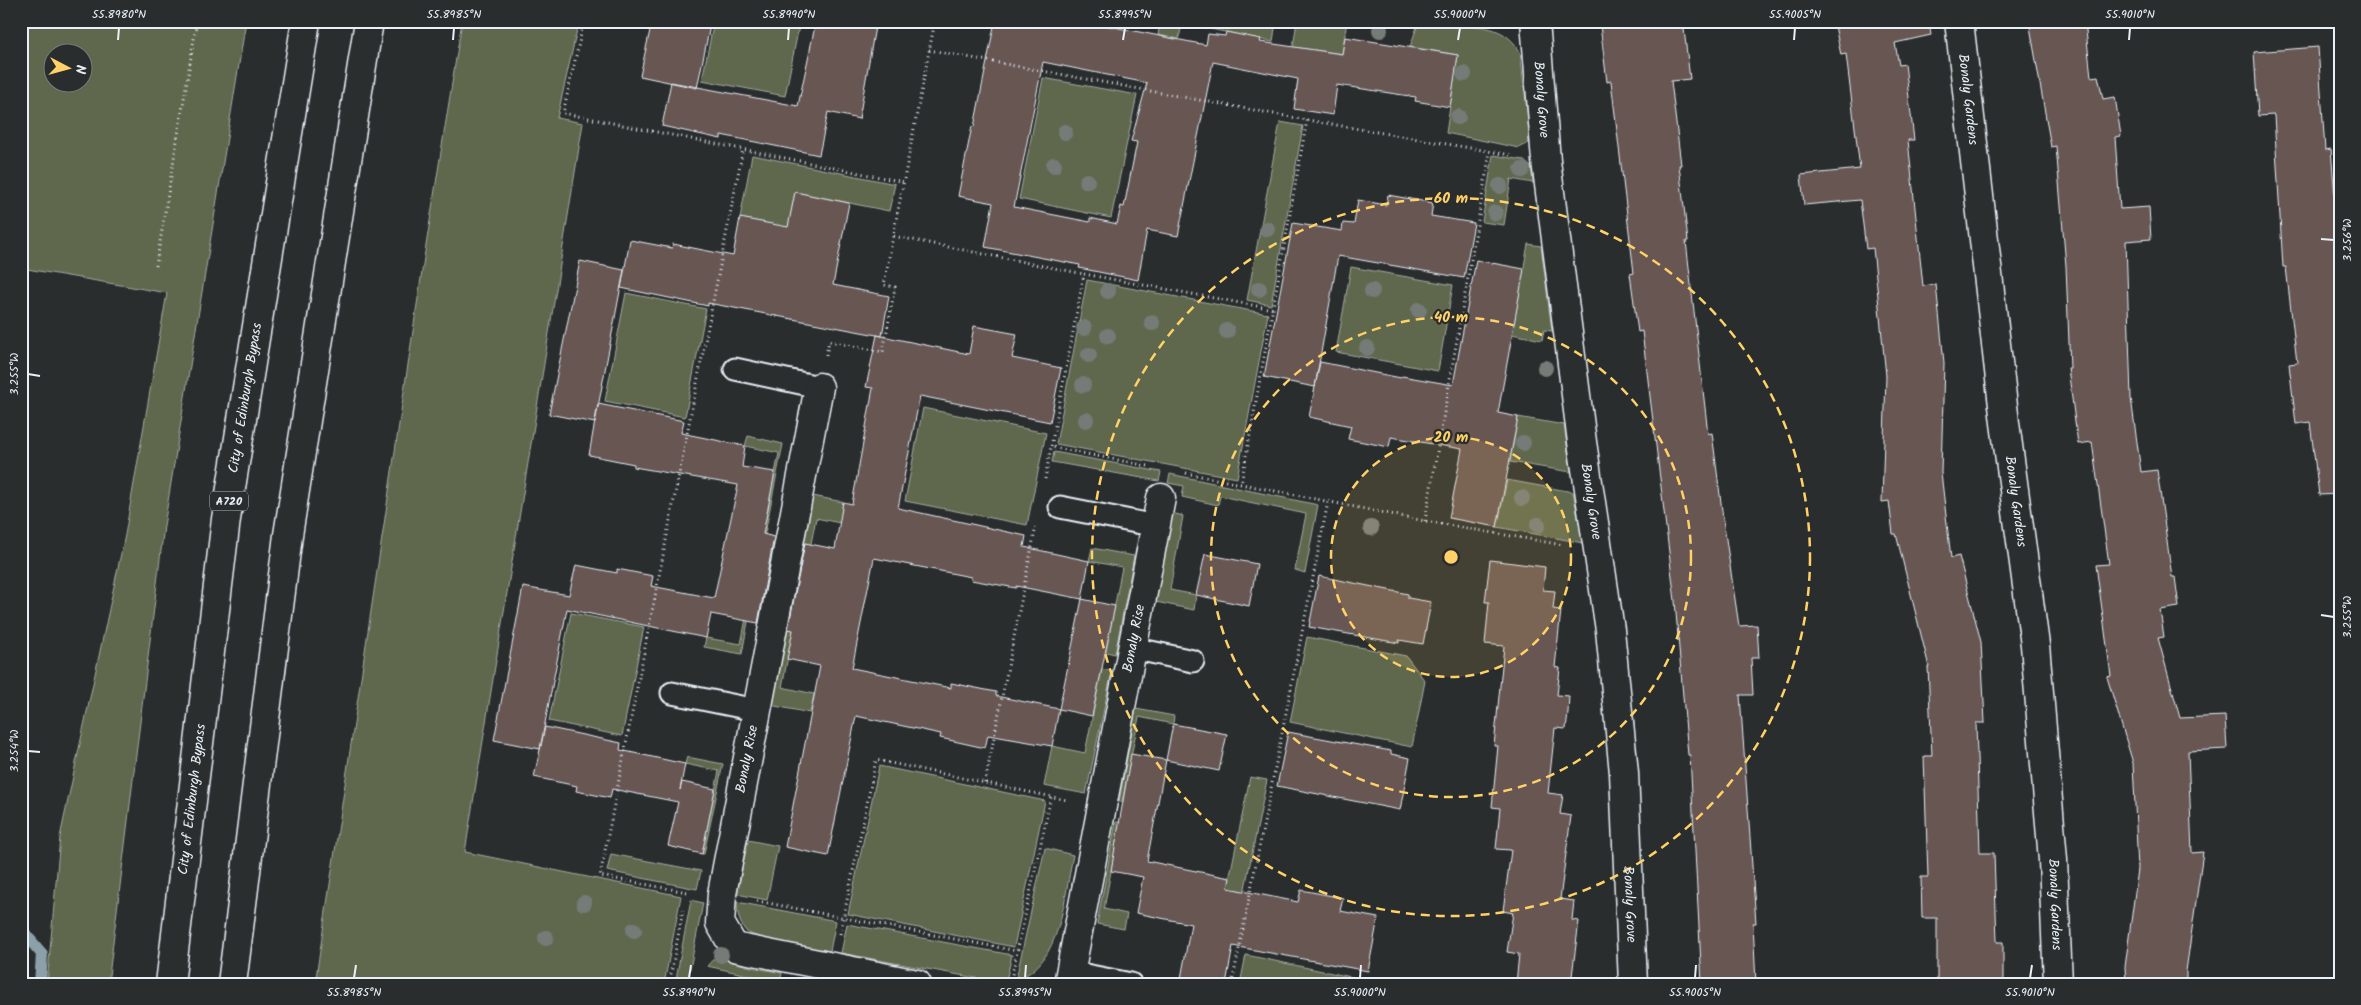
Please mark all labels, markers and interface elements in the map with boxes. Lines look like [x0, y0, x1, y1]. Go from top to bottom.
text: 55.8980°N [92, 5, 146, 24]
text: 55.8985°N [427, 5, 481, 24]
text: 55.8990°N [763, 5, 815, 24]
text: 55.8995°N [1098, 5, 1152, 24]
text: 55.9000°N [1434, 5, 1486, 24]
text: 55.9005°N [1769, 5, 1821, 24]
text: 55.9010°N [2105, 5, 2155, 24]
north arrow [42, 42, 92, 92]
street label: Bonaly Gardens [1952, 53, 1984, 146]
street label: Bonaly Grove [1527, 61, 1555, 140]
text: N [69, 64, 91, 75]
text: 60 m [1434, 187, 1468, 211]
text: 3.256°W [2338, 218, 2357, 262]
text: 40 m [1434, 306, 1468, 330]
street label: City of Edinburgh Bypass [223, 321, 268, 475]
text: 3.255°W [5, 352, 24, 396]
text: 20 m [1434, 426, 1468, 450]
street label: Bonaly Gardens [1999, 455, 2033, 548]
street label: Bonaly Grove [1574, 462, 1608, 542]
road number: A720 [210, 492, 248, 511]
centre of rings [1442, 548, 1460, 566]
text: 3.255°W [2338, 595, 2357, 639]
street label: Bonaly Rise [1117, 602, 1152, 674]
street label: City of Edinburgh Bypass [172, 723, 212, 876]
street label: Bonaly Rise [730, 723, 764, 795]
text: 3.254°W [5, 729, 24, 773]
street label: Bonaly Gardens [2042, 858, 2068, 951]
street label: Bonaly Grove [1617, 866, 1642, 944]
text: 55.8985°N [327, 983, 381, 1002]
text: 55.8990°N [663, 983, 715, 1002]
text: 55.8995°N [998, 983, 1052, 1002]
text: 55.9000°N [1334, 983, 1386, 1002]
text: 55.9005°N [1669, 983, 1721, 1002]
text: 55.9010°N [2005, 983, 2055, 1002]

